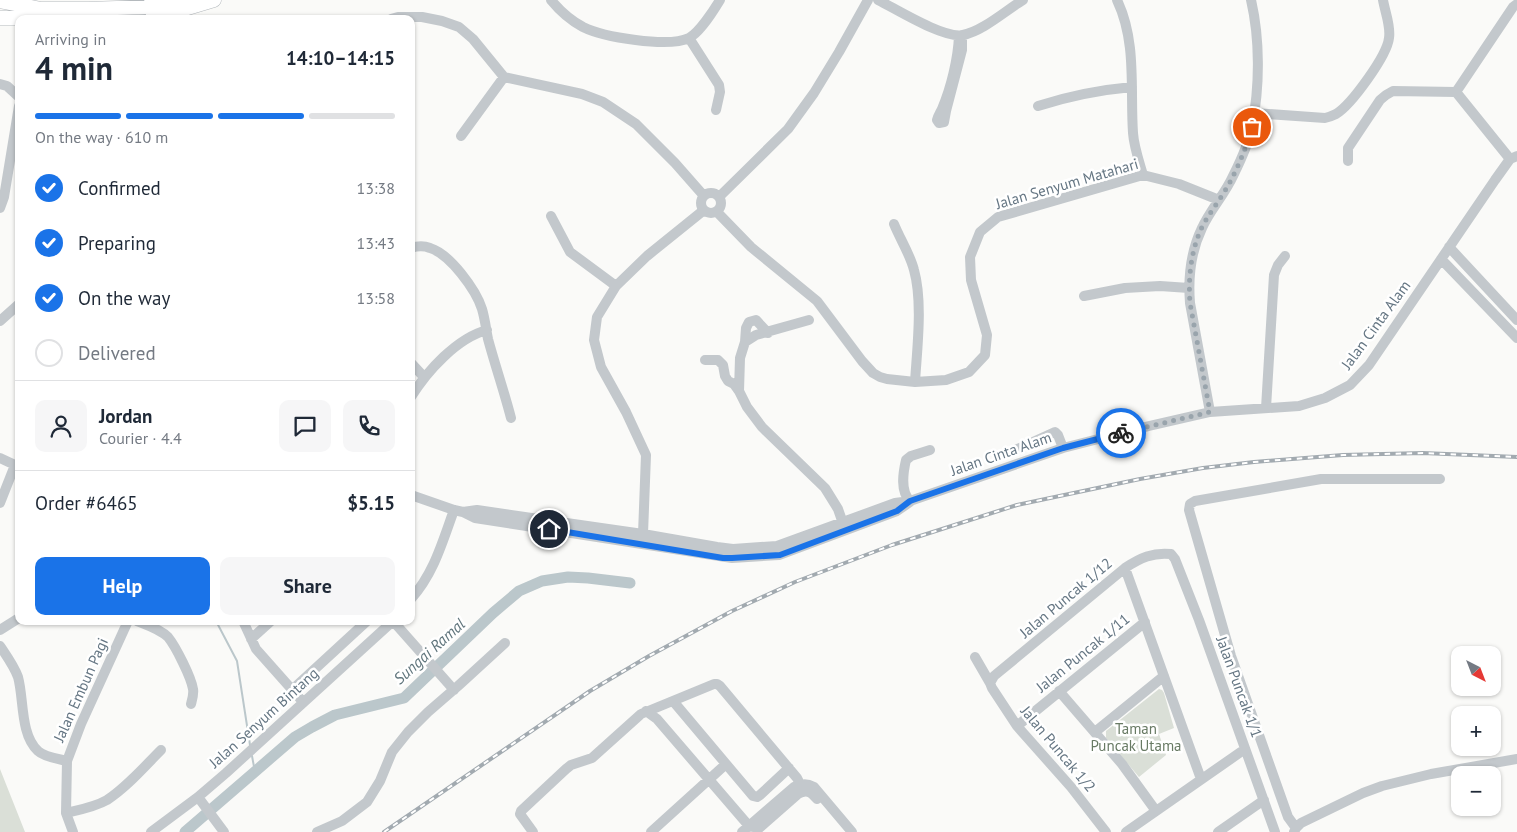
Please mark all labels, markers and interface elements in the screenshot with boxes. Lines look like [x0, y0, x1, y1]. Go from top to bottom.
text: Arriving in [35, 29, 106, 49]
text: 14:10–14:15 [286, 46, 395, 70]
text: 4 min [35, 47, 113, 89]
pin [1231, 106, 1273, 148]
icon: bag [1238, 113, 1266, 141]
text: On the way · 610 m [35, 127, 168, 147]
street label: Jalan Senyum Matahari [992, 154, 1140, 213]
icon: check [35, 174, 63, 202]
text: Confirmed [78, 176, 161, 200]
text: 13:38 [357, 178, 395, 198]
icon: check [35, 229, 63, 257]
text: Preparing [78, 231, 156, 255]
text: 13:43 [357, 233, 395, 253]
street label: Jalan Cinta Alam [1336, 276, 1414, 374]
icon: check [35, 284, 63, 312]
text: On the way [78, 286, 170, 310]
text: 13:58 [357, 288, 395, 308]
text: Delivered [78, 341, 156, 365]
button: person [35, 400, 87, 452]
button: chat [279, 400, 331, 452]
button: phone [343, 400, 395, 452]
text: Jordan [99, 404, 152, 428]
courier [1096, 408, 1146, 458]
icon: bike [1107, 419, 1135, 447]
street label: Jalan Cinta Alam [947, 427, 1054, 480]
text: Courier · 4.4 [99, 428, 182, 448]
text: Order #6465 [35, 491, 138, 515]
text: $5.15 [347, 491, 395, 515]
pin [528, 508, 570, 550]
icon: home [535, 515, 563, 543]
street label: Jalan Puncak 1/12 [1015, 553, 1116, 642]
button: Help [35, 557, 210, 615]
button: Share [220, 557, 395, 615]
street label: Jalan Puncak 1/11 [1031, 609, 1133, 697]
water label: Sungai Ramal [389, 613, 469, 688]
street label: Jalan Puncak 1/1 [1212, 633, 1267, 740]
street label: Jalan Embun Pagi [49, 635, 112, 746]
north arrow [1451, 646, 1501, 696]
map controls [1451, 646, 1501, 816]
street label: Jalan Senyum Bintang [204, 664, 322, 772]
street label: Jalan Puncak 1/2 [1016, 701, 1100, 796]
button: + [1451, 706, 1501, 756]
park label: Taman Puncak Utama [1090, 719, 1182, 755]
button: − [1451, 766, 1501, 816]

